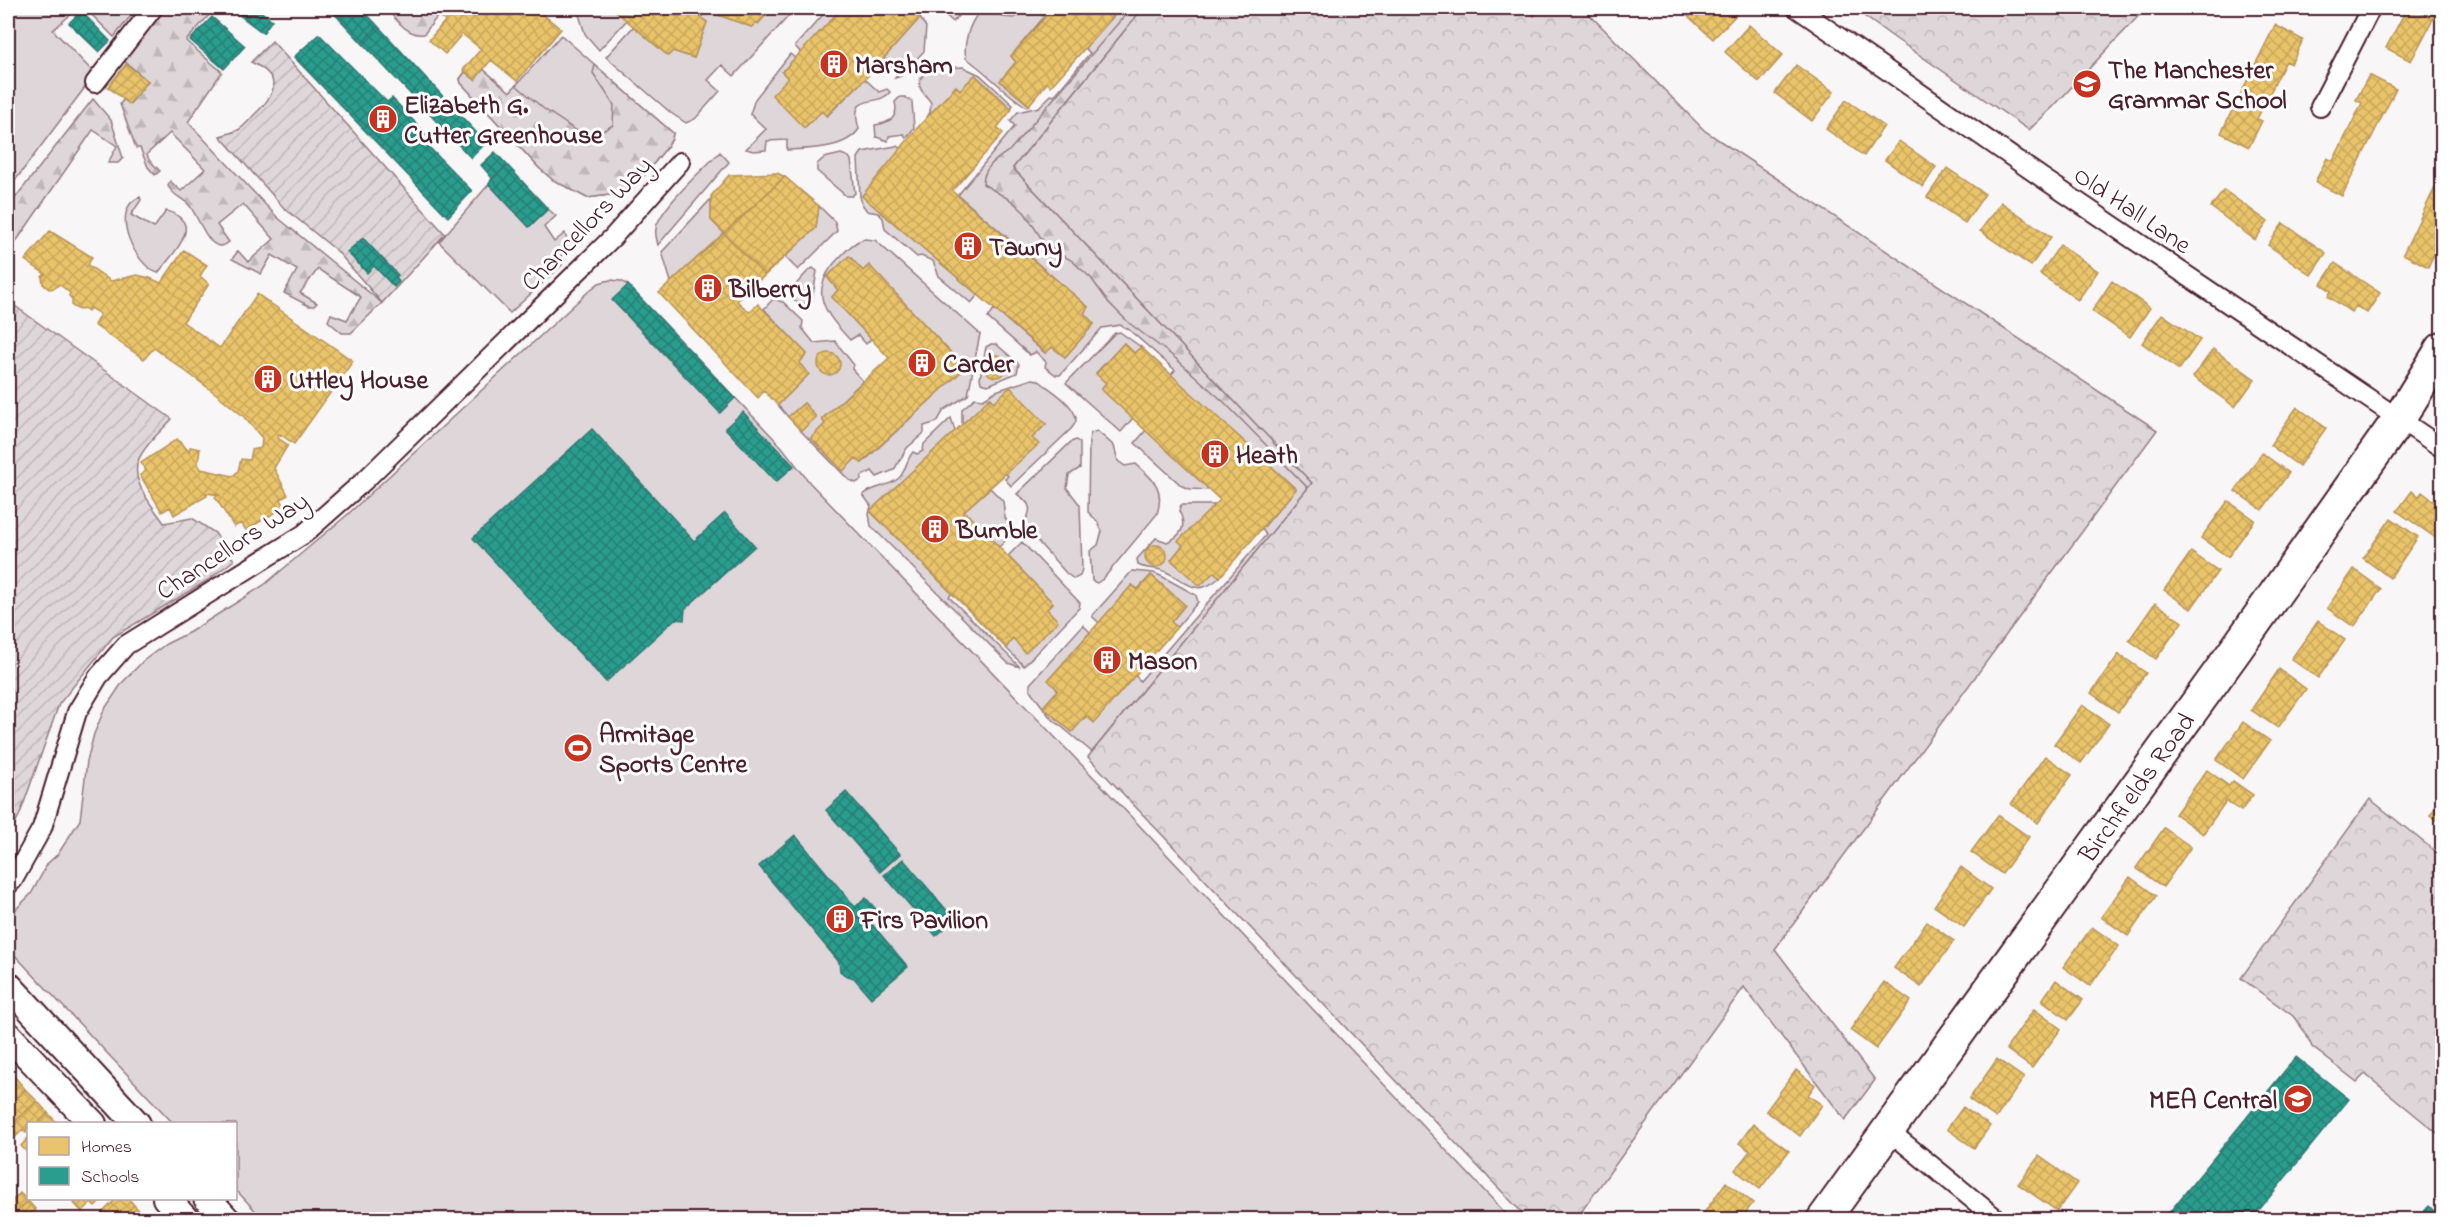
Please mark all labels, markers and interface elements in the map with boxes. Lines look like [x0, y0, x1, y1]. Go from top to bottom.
building icon: Marsham [818, 48, 850, 80]
place label: Marsham [855, 48, 953, 86]
place label: The Manchester Grammar School [2108, 53, 2287, 121]
school or university icon: The Manchester Grammar School [2071, 68, 2103, 100]
place label: Elizabeth G. Cutter Greenhouse [404, 88, 604, 156]
building icon: Elizabeth G. Cutter Greenhouse [367, 103, 399, 135]
street label: Chancellors Way [514, 149, 663, 301]
street label: Old Hall Lane [2065, 158, 2198, 265]
building icon: Tawny [952, 230, 984, 262]
place label: Tawny [989, 230, 1062, 268]
building icon: Bilberry [692, 272, 724, 304]
place label: Bilberry [728, 272, 812, 310]
building icon: Carder [906, 347, 938, 379]
place label: Carder [943, 347, 1015, 385]
building icon: Uttley House [252, 363, 284, 395]
place label: Uttley House [289, 363, 430, 401]
building icon: Heath [1199, 438, 1231, 470]
place label: Heath [1236, 438, 1298, 476]
street label: Chancellors Way [150, 484, 318, 611]
building icon: Bumble [919, 513, 951, 545]
place label: Bumble [955, 513, 1039, 551]
building icon: Mason [1091, 644, 1123, 676]
place label: Mason [1128, 644, 1198, 682]
street label: Birchfields Road [2070, 705, 2206, 873]
place label: Armitage Sports Centre [599, 717, 748, 785]
sports icon: Armitage Sports Centre [562, 732, 594, 764]
building icon: Firs Pavilion [824, 903, 856, 935]
place label: Firs Pavilion [859, 903, 988, 941]
place label: MEA Central [2149, 1083, 2277, 1121]
school or university icon: MEA Central [2282, 1083, 2314, 1115]
legend [27, 1122, 237, 1200]
text: Homes [81, 1135, 132, 1161]
text: Schools [81, 1165, 139, 1191]

